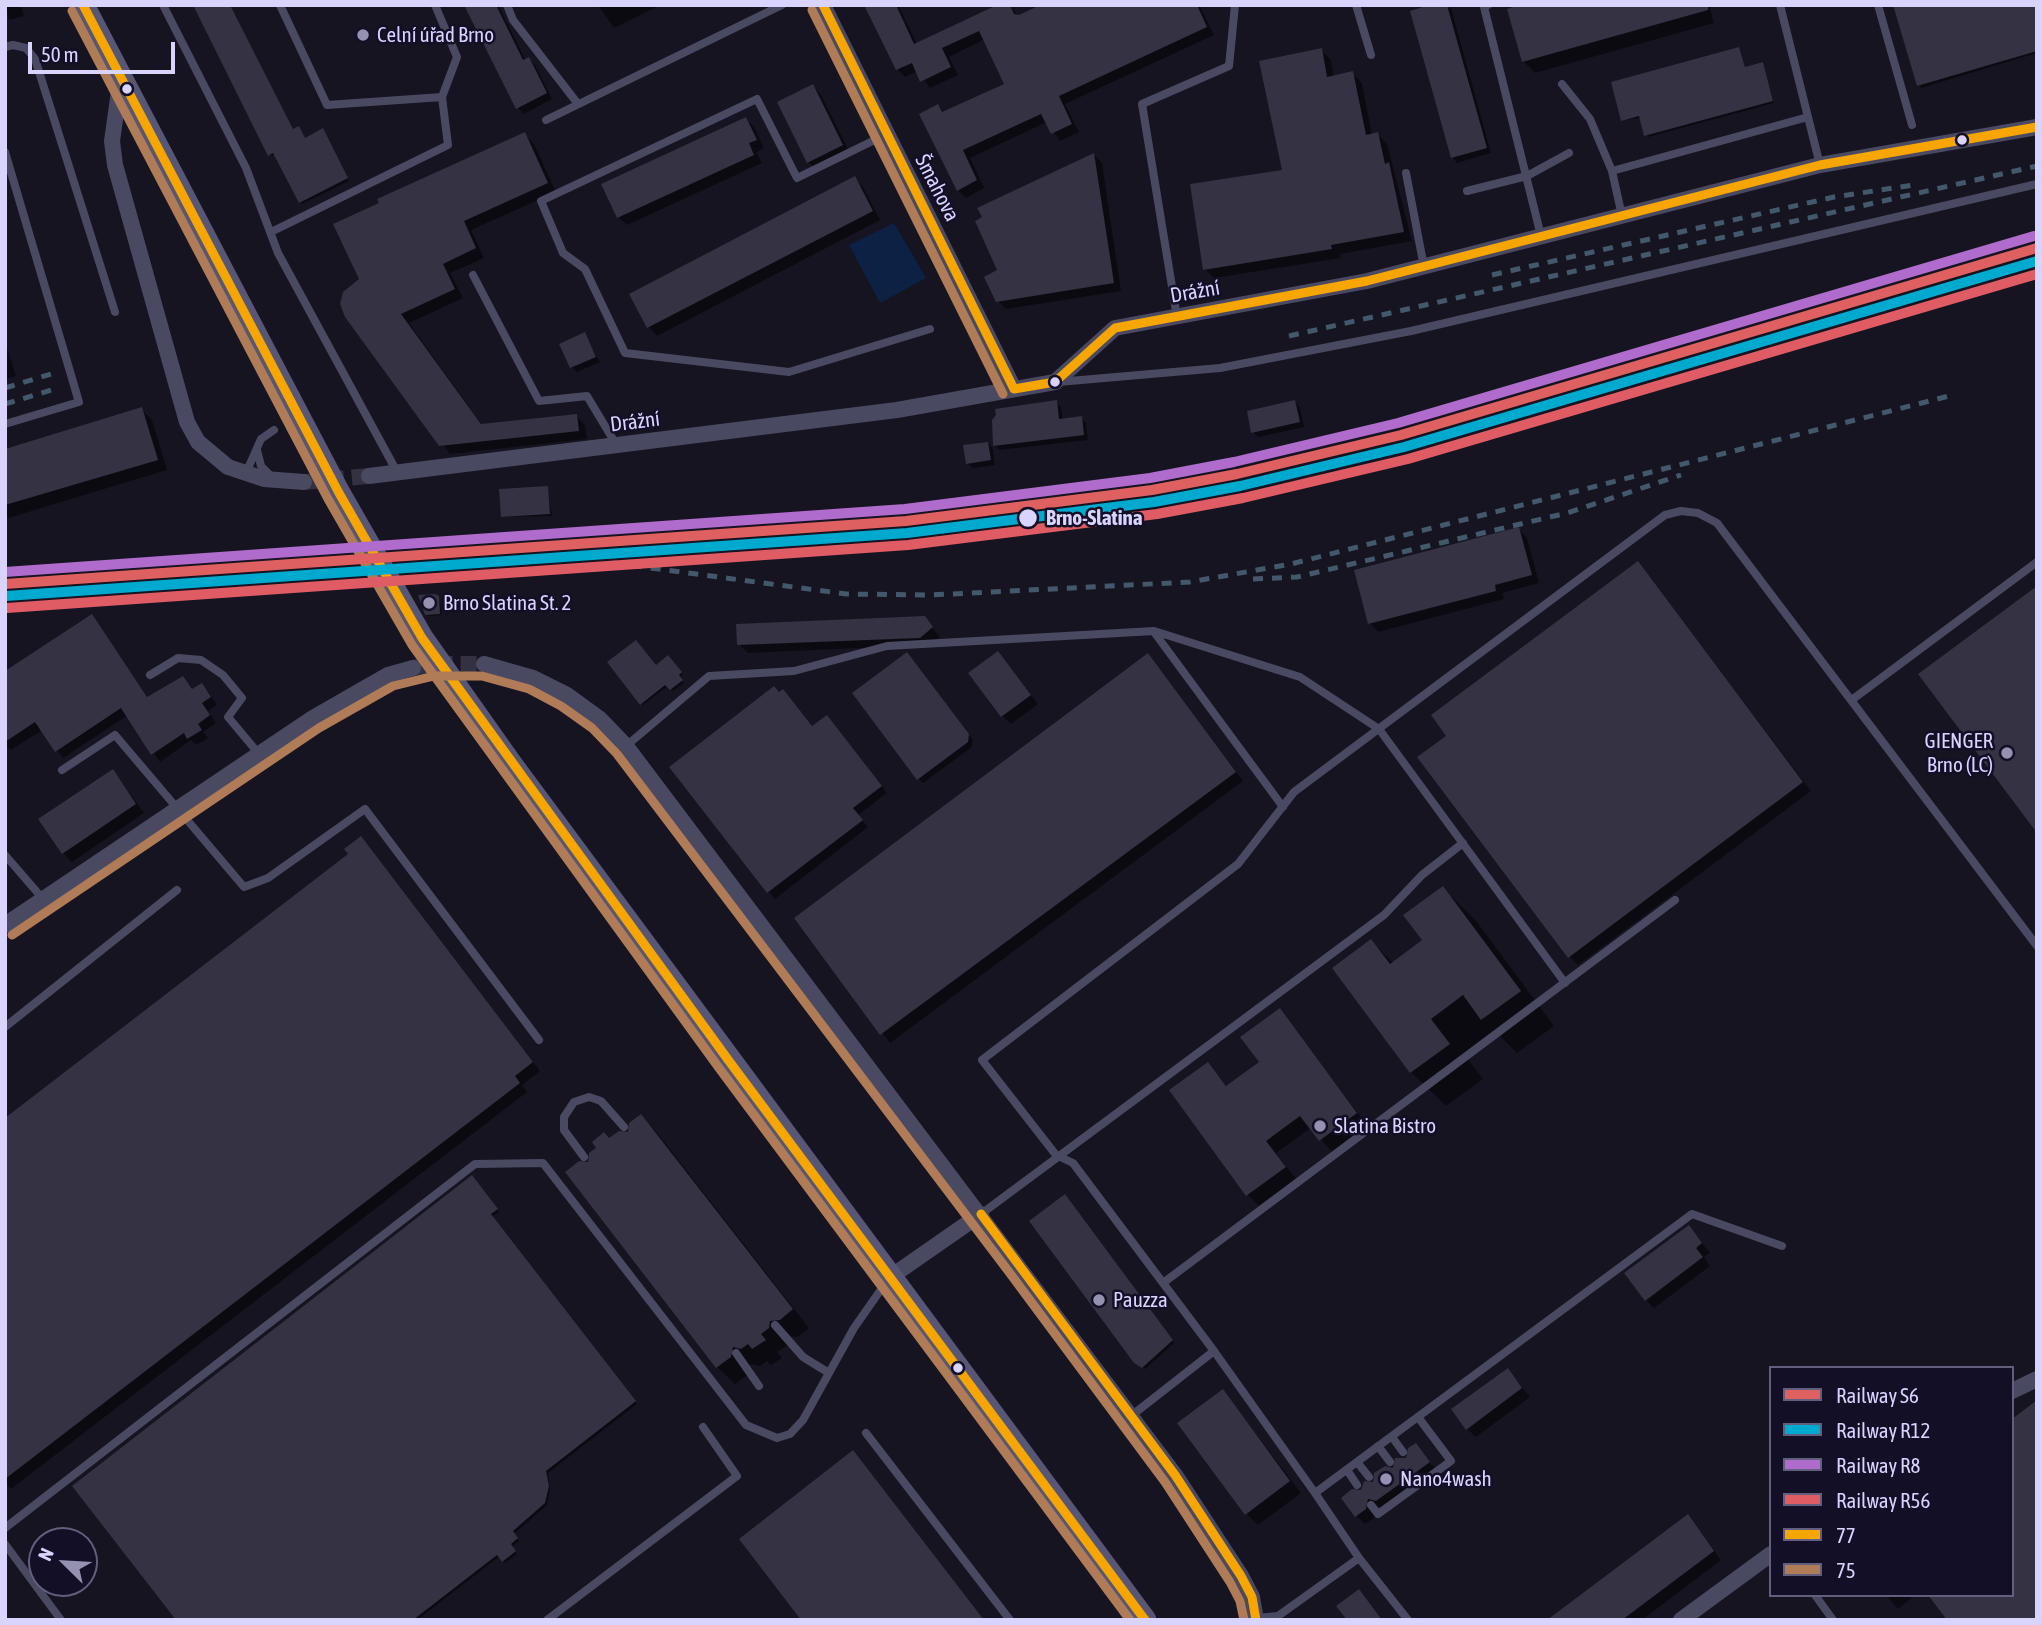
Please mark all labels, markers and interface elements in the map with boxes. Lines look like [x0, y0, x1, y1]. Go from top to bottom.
place label: Celní úřad Brno [377, 22, 494, 48]
marker: Celní úřad Brno [355, 27, 371, 43]
scale bar [32, 28, 178, 72]
text: 50 m [41, 42, 79, 66]
unlabelled marker [120, 82, 134, 96]
unlabelled marker [1955, 133, 1969, 147]
street label: Šmahova [909, 150, 965, 226]
street label: Drážní [1168, 275, 1222, 309]
unlabelled marker [1048, 375, 1062, 389]
street label: Drážní [609, 406, 661, 438]
place label: Brno-Slatina [1046, 505, 1142, 531]
marker: Brno-Slatina [1017, 507, 1039, 529]
place label: Brno Slatina St. 2 [443, 590, 571, 616]
marker: Brno Slatina St. 2 [421, 595, 437, 611]
place label: GIENGER Brno (LC) [1925, 728, 1993, 778]
marker: GIENGER Brno (LC) [1999, 745, 2015, 761]
place label: Slatina Bistro [1334, 1113, 1436, 1139]
marker: Slatina Bistro [1312, 1118, 1328, 1134]
place label: Pauzza [1113, 1287, 1168, 1313]
marker: Pauzza [1091, 1292, 1107, 1308]
unlabelled marker [951, 1361, 965, 1375]
legend [1769, 1366, 2014, 1597]
text: Railway S6 [1836, 1383, 1919, 1407]
text: Railway R12 [1836, 1418, 1930, 1442]
text: Railway R8 [1836, 1453, 1920, 1477]
place label: Nano4wash [1400, 1466, 1492, 1492]
marker: Nano4wash [1378, 1471, 1394, 1487]
text: Railway R56 [1836, 1488, 1930, 1512]
text: 77 [1836, 1523, 1856, 1547]
north arrow [28, 1527, 98, 1597]
text: N [33, 1545, 58, 1564]
text: 75 [1836, 1558, 1856, 1582]

